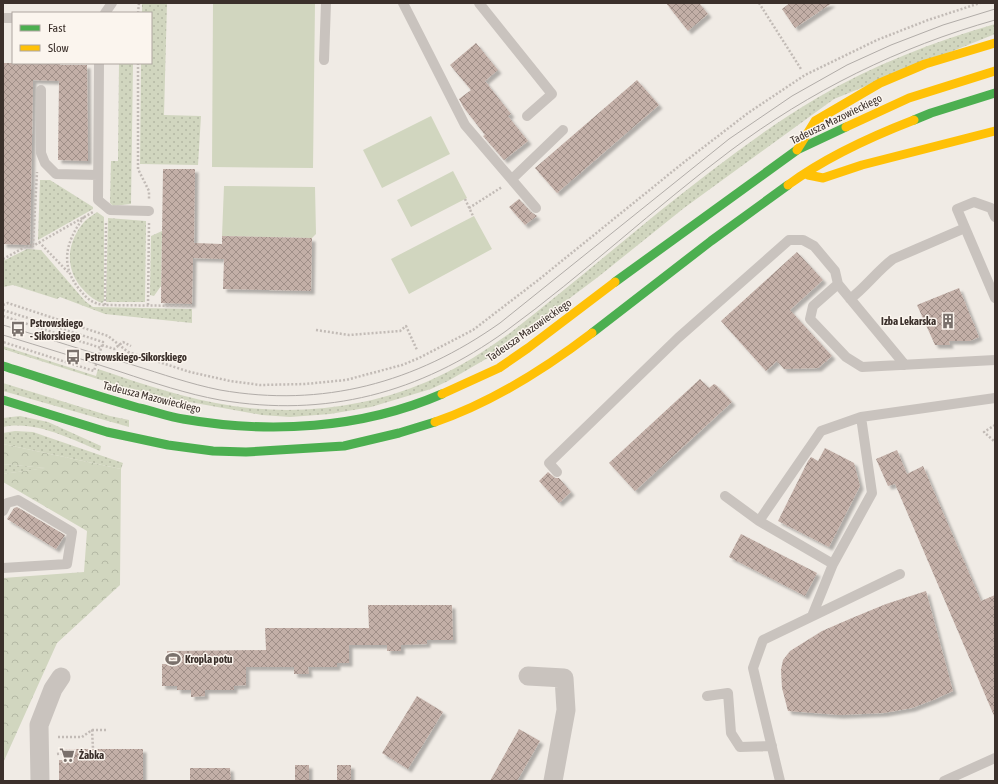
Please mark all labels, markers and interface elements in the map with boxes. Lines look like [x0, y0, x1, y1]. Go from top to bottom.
legend [12, 12, 152, 64]
text: Fast [48, 21, 66, 35]
text: Slow [48, 41, 69, 55]
street label: Tadeusza Mazowieckiego [788, 92, 884, 146]
street label: Tadeusza Mazowieckiego [484, 296, 574, 364]
building icon: Izba Lekarska [939, 312, 957, 330]
place label: Izba Lekarska [881, 315, 936, 327]
place label: Pstrowskiego - Sikorskiego [30, 317, 83, 342]
bus stop icon: Pstrowskiego - Sikorskiego [9, 320, 27, 338]
bus stop icon: Pstrowskiego-Sikorskiego [64, 348, 82, 366]
place label: Pstrowskiego-Sikorskiego [85, 351, 187, 363]
street label: Tadeusza Mazowieckiego [102, 379, 202, 415]
sports icon: Kropla potu [164, 650, 182, 668]
place label: Kropla potu [185, 653, 232, 665]
supermarket icon: Żabka [58, 746, 76, 764]
place label: Żabka [79, 749, 104, 761]

